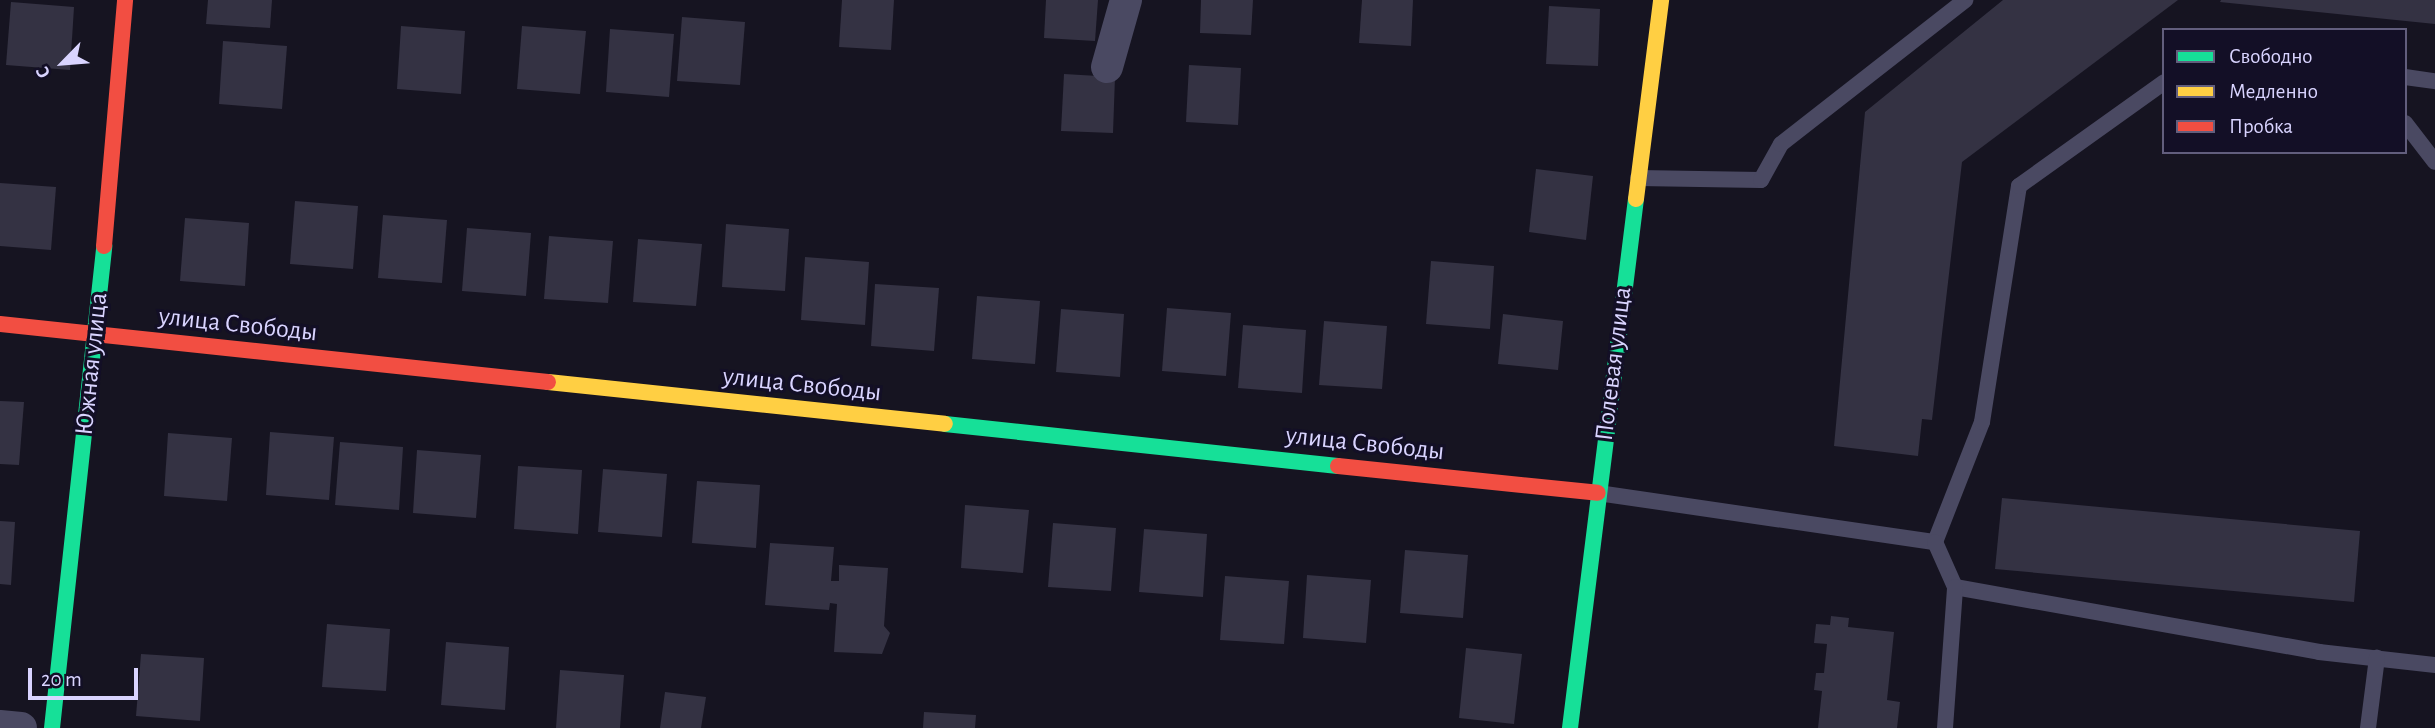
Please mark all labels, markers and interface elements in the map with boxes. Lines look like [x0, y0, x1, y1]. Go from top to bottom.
north arrow [28, 28, 98, 98]
legend [2162, 28, 2407, 154]
text: Свободно [2229, 46, 2313, 67]
text: С [33, 63, 54, 81]
text: Медленно [2229, 81, 2318, 102]
text: Пробка [2229, 116, 2293, 137]
street label: Полевая улица [1589, 285, 1639, 443]
street label: Южная улица [69, 291, 115, 437]
street label: улица Свободы [157, 301, 319, 349]
street label: улица Свободы [721, 361, 883, 409]
street label: улица Свободы [1284, 420, 1446, 468]
scale bar [32, 654, 142, 698]
text: 20 m [41, 669, 82, 690]

